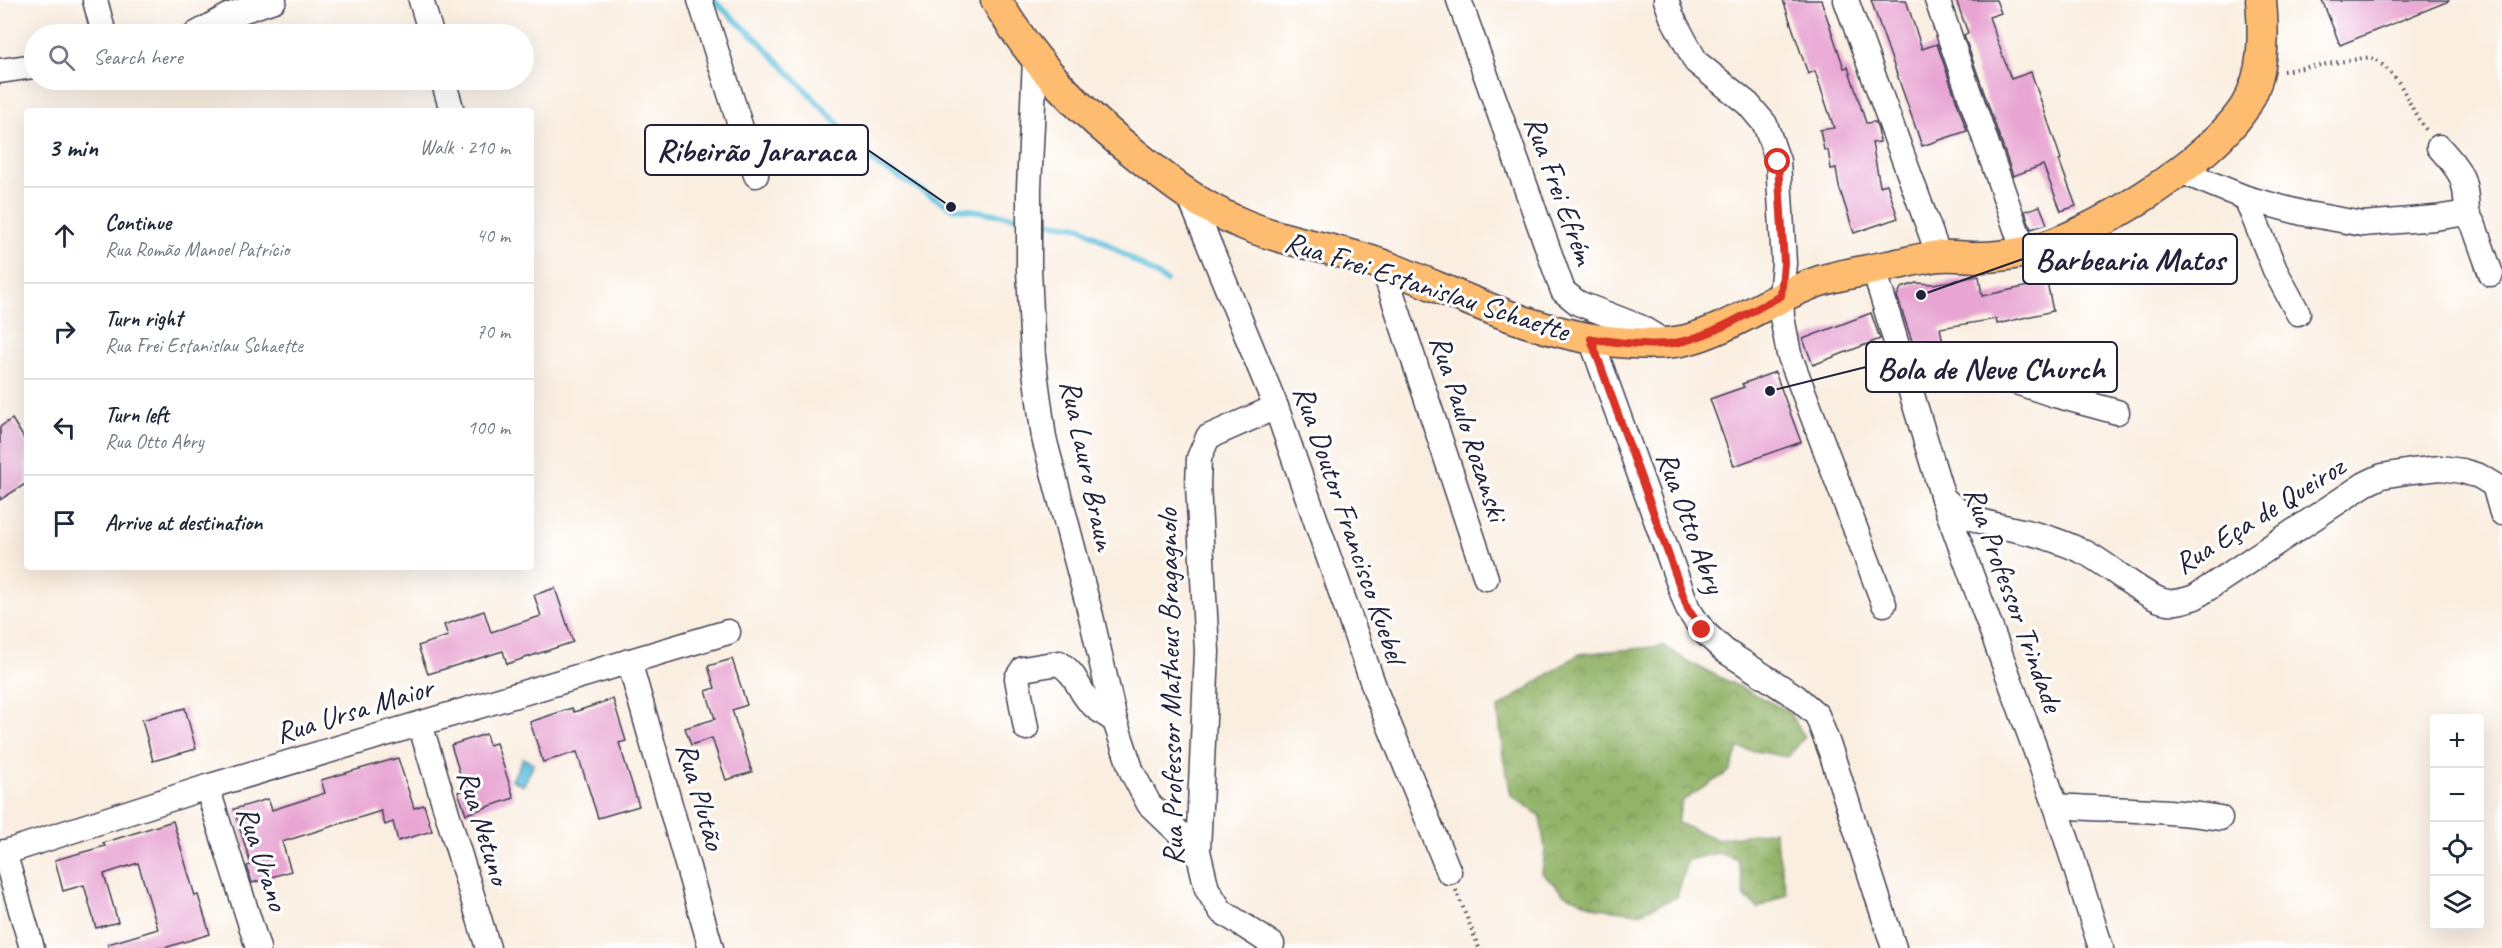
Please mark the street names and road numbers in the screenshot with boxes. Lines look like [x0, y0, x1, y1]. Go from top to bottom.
street label: Rua Frei Efrém [1516, 111, 1605, 271]
street label: Rua Frei Estanislau Schaette [1280, 222, 1576, 351]
street label: Rua Paulo Rozanski [1421, 330, 1518, 529]
street label: Rua Lauro Braun [1051, 376, 1125, 555]
street label: Rua Doutor Francisco Kuebel [1285, 381, 1417, 672]
street label: Rua Otto Abry [1648, 446, 1735, 600]
street label: Rua Eça de Queiroz [2167, 446, 2353, 582]
street label: Rua Professor Trindade [1956, 481, 2073, 719]
street label: Rua Professor Matheus Bragagnolo [1148, 507, 1192, 866]
street label: Rua Ursa Maior [271, 667, 440, 752]
street label: Rua Plutão [668, 738, 735, 855]
street label: Rua Netuno [449, 765, 520, 892]
street label: Rua Urano [228, 801, 298, 916]

